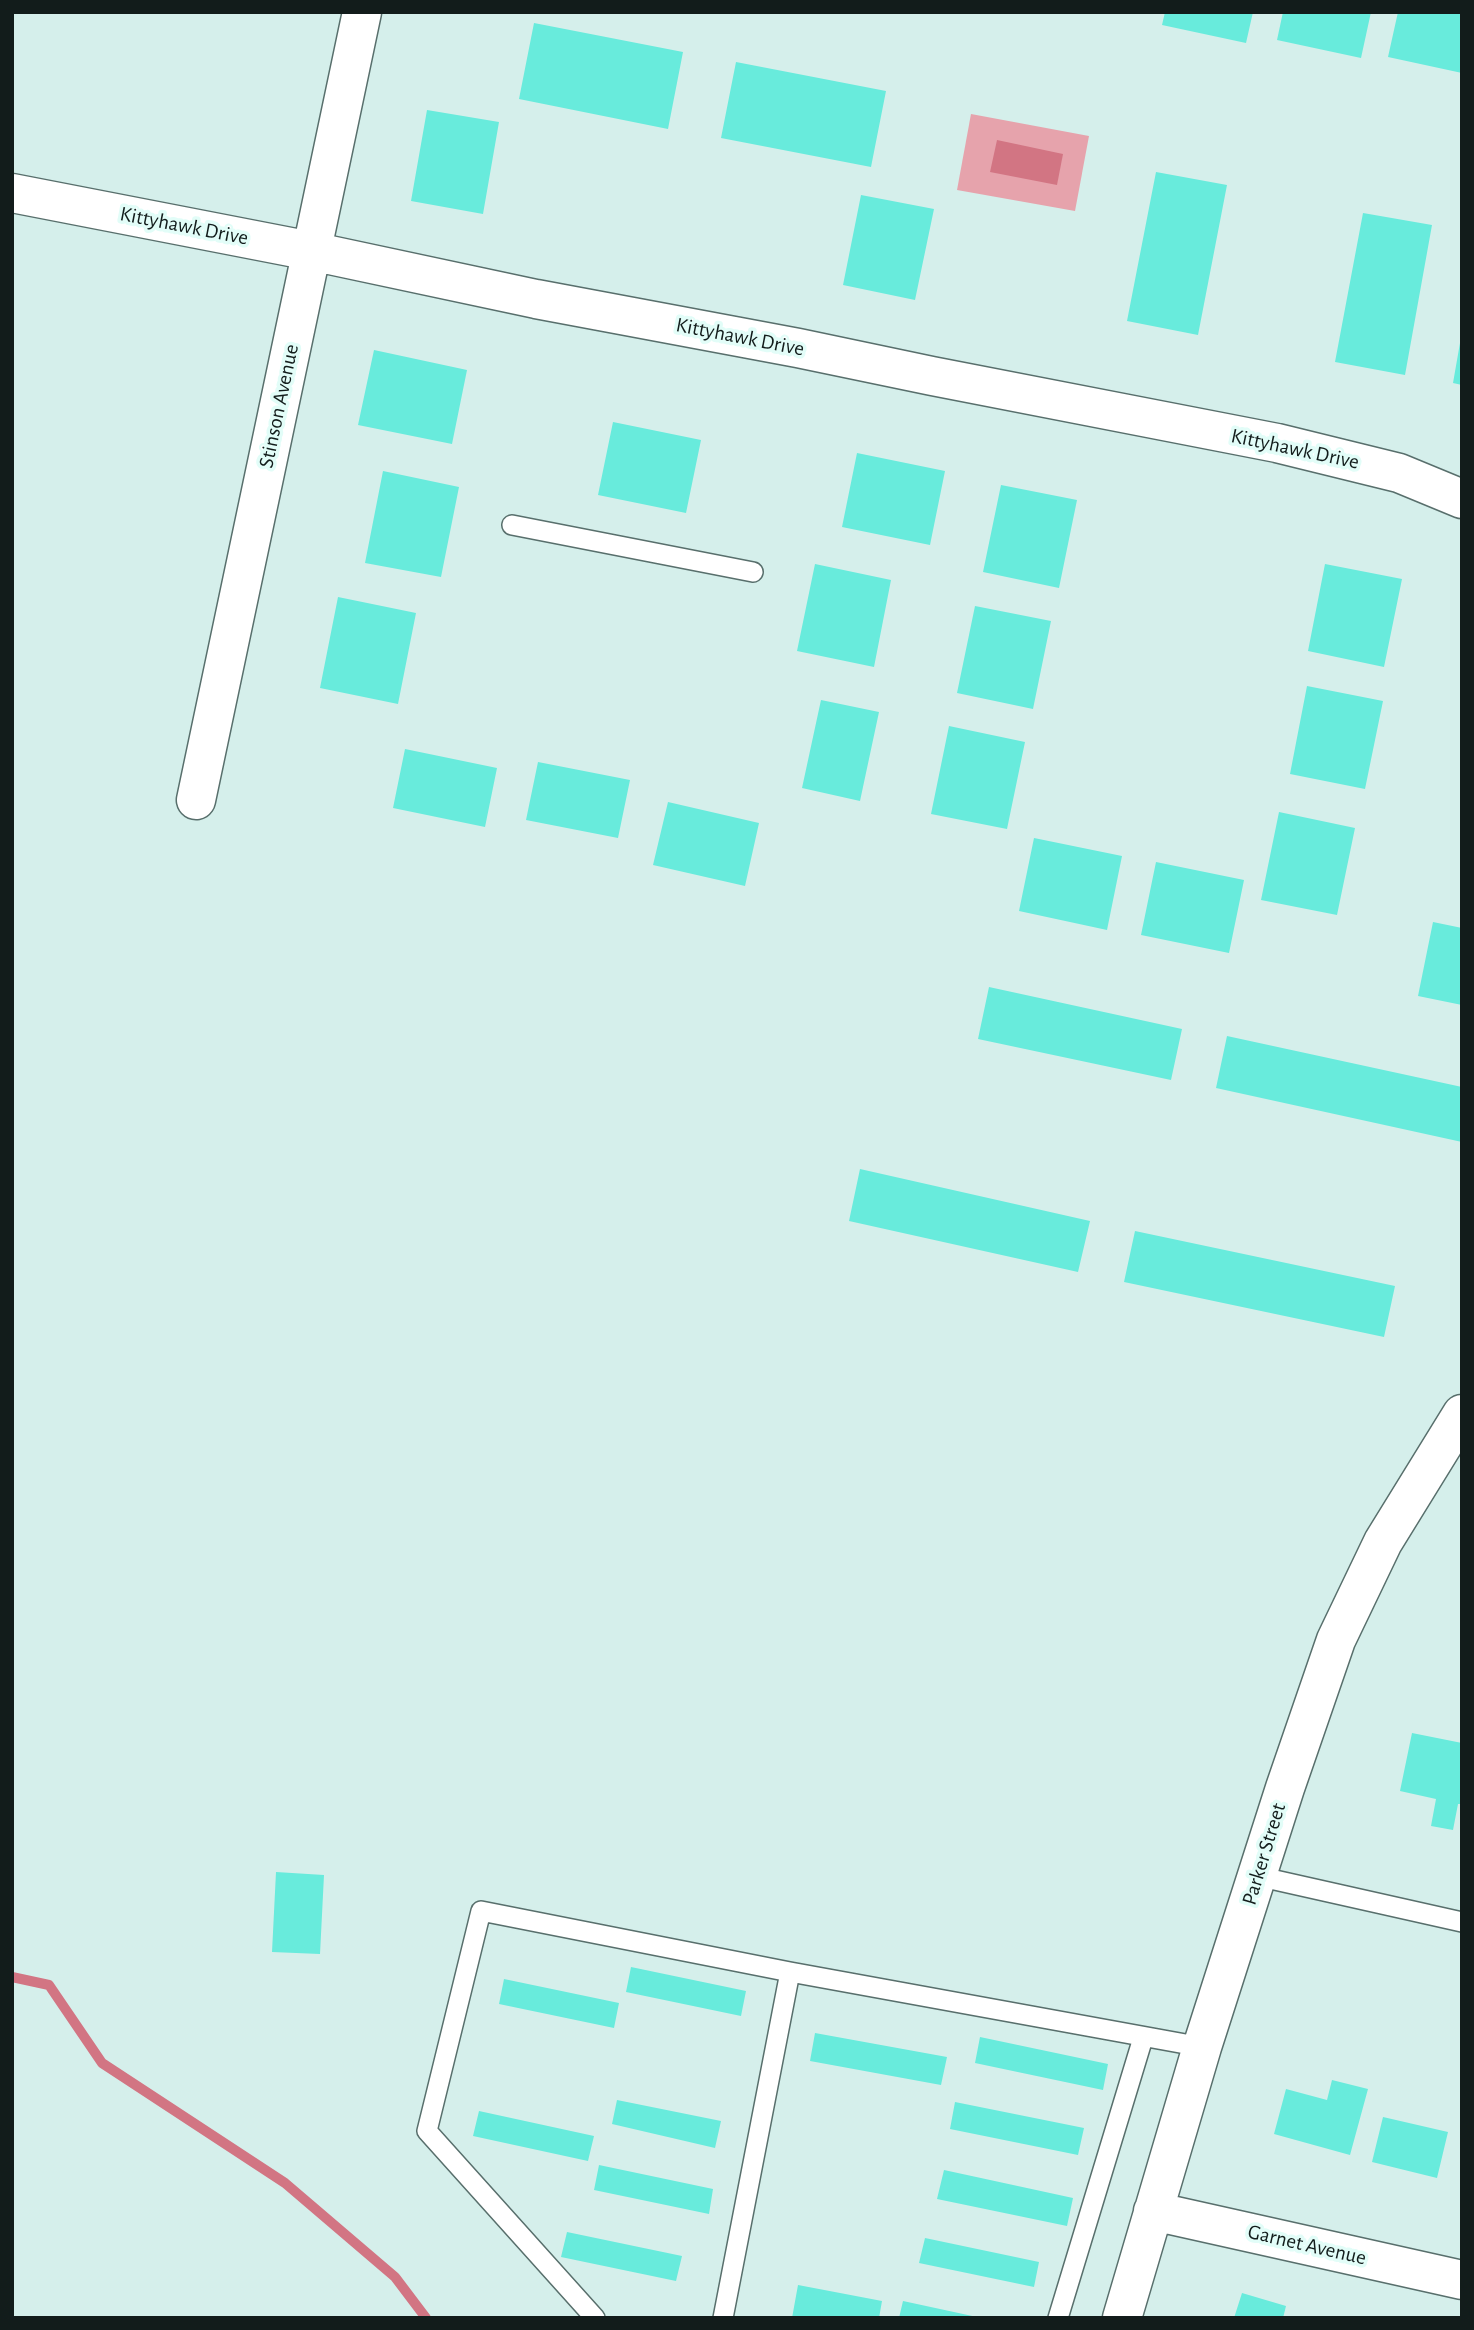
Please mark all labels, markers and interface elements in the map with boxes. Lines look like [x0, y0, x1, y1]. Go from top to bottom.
street label: Kittyhawk Drive [118, 201, 250, 251]
street label: Kittyhawk Drive [674, 312, 806, 362]
street label: Stinson Avenue [254, 342, 304, 470]
street label: Kittyhawk Drive [1229, 423, 1361, 475]
street label: Parker Street [1237, 1800, 1291, 1908]
street label: Garnet Avenue [1245, 2219, 1369, 2271]

